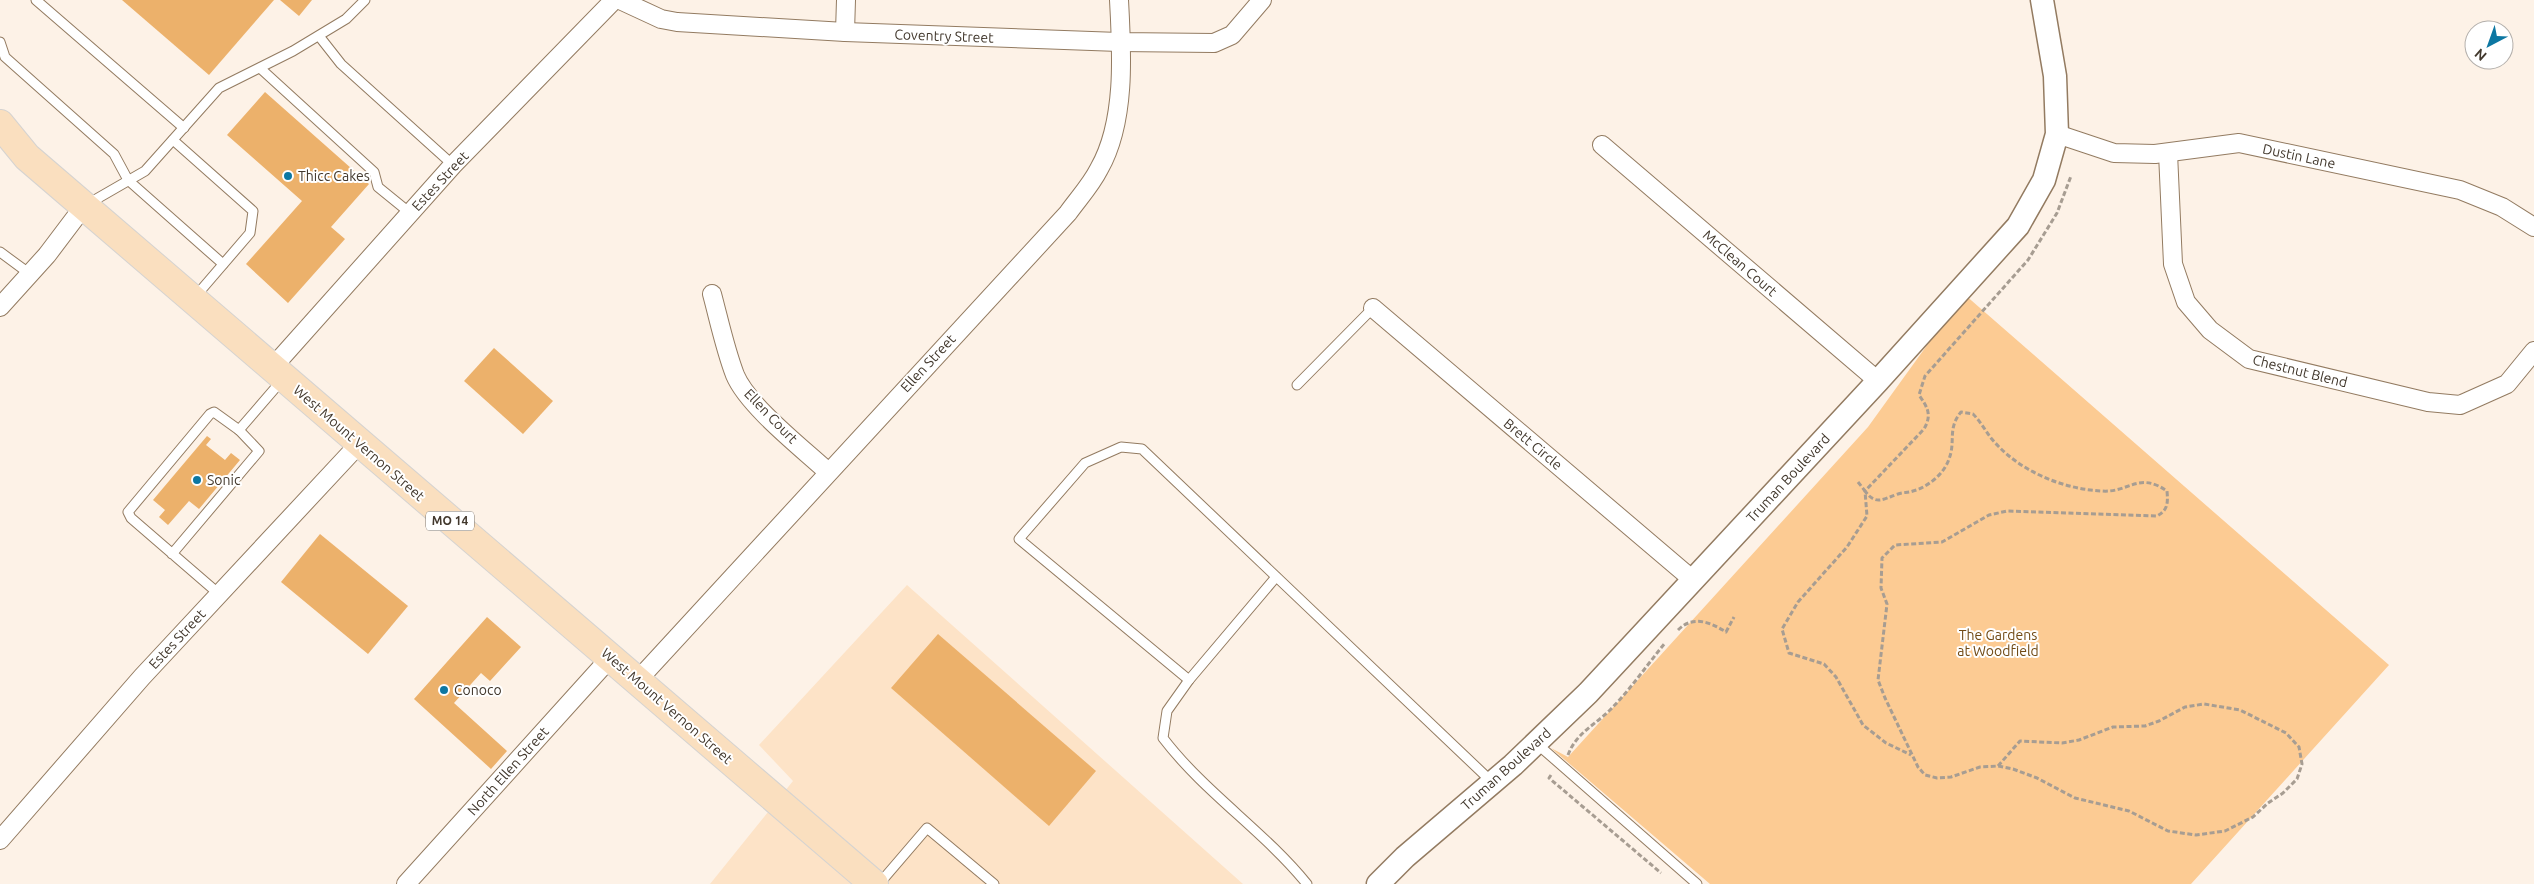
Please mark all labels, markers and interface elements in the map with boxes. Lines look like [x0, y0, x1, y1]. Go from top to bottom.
north arrow [2464, 20, 2514, 70]
street label: Coventry Street [894, 26, 994, 46]
text: N [2471, 45, 2490, 64]
street label: Dustin Lane [2261, 140, 2337, 172]
street label: Estes Street [408, 148, 472, 214]
place label: Thicc Cakes [298, 168, 370, 184]
marker: Thicc Cakes [282, 170, 294, 182]
street label: McClean Court [1700, 227, 1781, 300]
street label: Ellen Street [897, 330, 959, 395]
street label: Chestnut Blend [2251, 351, 2349, 391]
street label: West Mount Vernon Street [290, 382, 428, 505]
street label: Ellen Court [741, 385, 801, 447]
street label: Brett Circle [1501, 415, 1565, 473]
street label: Truman Boulevard [1743, 430, 1833, 526]
place label: Sonic [207, 472, 241, 488]
marker: Sonic [191, 474, 203, 486]
road number: MO 14 [426, 512, 474, 530]
street label: Estes Street [145, 606, 209, 672]
park label: The Gardens at Woodfield [1957, 627, 2039, 659]
street label: West Mount Vernon Street [598, 645, 736, 768]
place label: Conoco [454, 682, 502, 698]
marker: Conoco [438, 684, 450, 696]
street label: North Ellen Street [464, 723, 552, 818]
street label: Truman Boulevard [1458, 725, 1554, 813]

